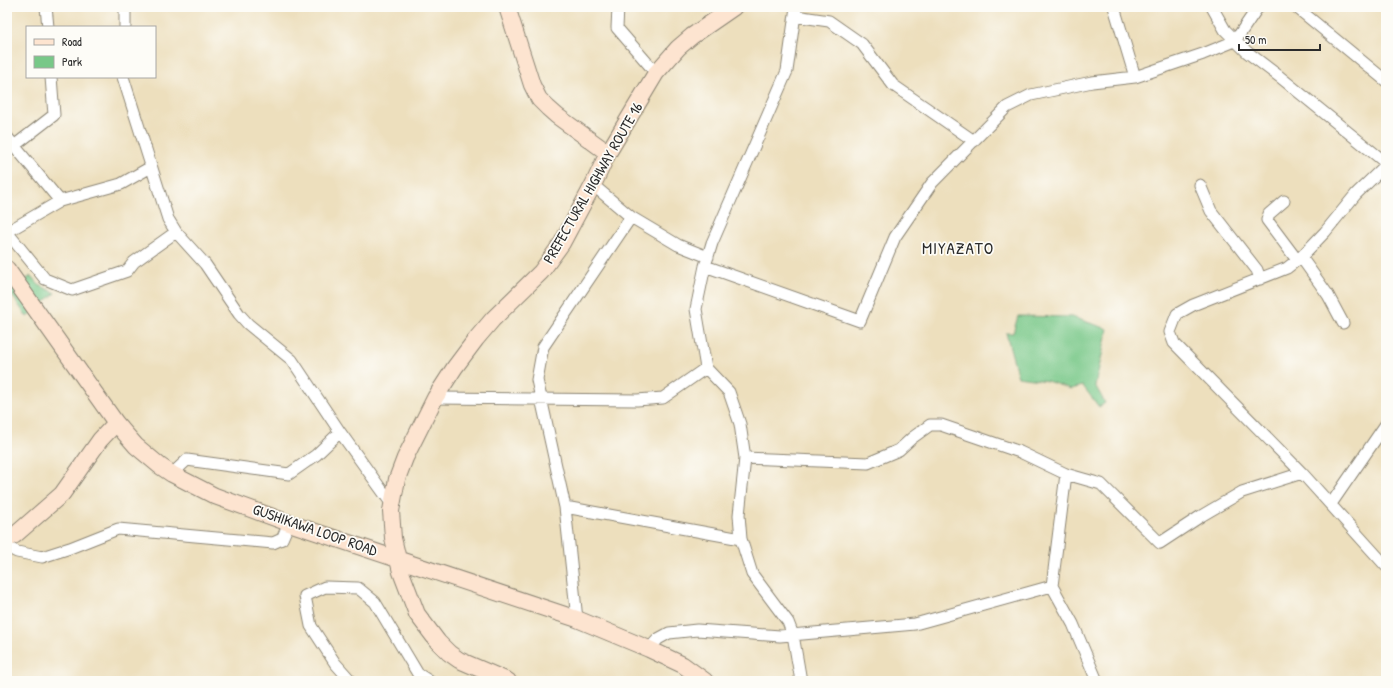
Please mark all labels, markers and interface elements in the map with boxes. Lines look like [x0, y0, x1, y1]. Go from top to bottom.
legend [26, 26, 156, 78]
scale bar [1239, 26, 1320, 52]
text: 50 m [1245, 31, 1266, 48]
text: Road [62, 33, 82, 50]
text: Park [62, 53, 82, 70]
street label: PREFECTURAL HIGHWAY ROUTE 16 [538, 98, 647, 267]
district label: MIYAZATO [922, 236, 994, 259]
street label: GUSHIKAWA LOOP ROAD [250, 498, 381, 561]

